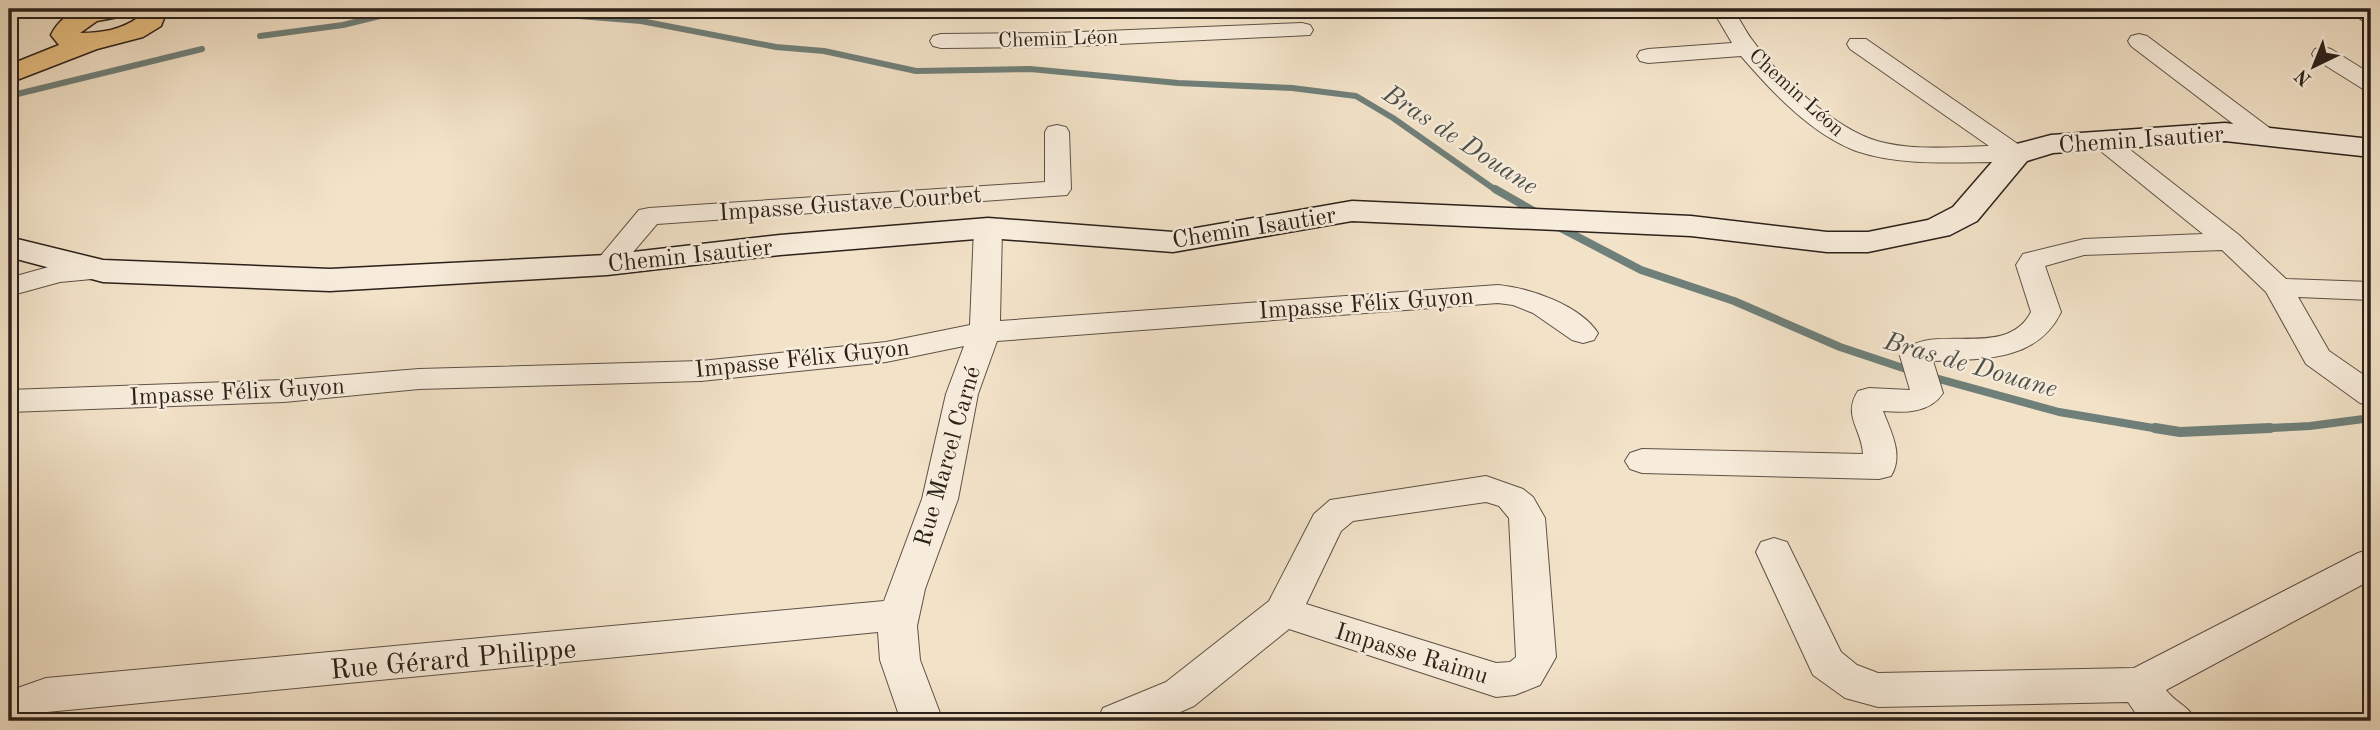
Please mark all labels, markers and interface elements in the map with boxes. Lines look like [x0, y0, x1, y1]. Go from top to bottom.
street label: Chemin Léon [998, 27, 1118, 52]
north arrow [2278, 32, 2348, 102]
street label: Chemin Léon [1744, 45, 1848, 141]
text: N [2292, 64, 2316, 89]
water label: Bras de Douane [1377, 81, 1542, 200]
street label: Chemin Isautier [2058, 123, 2225, 159]
street label: Impasse Gustave Courbet [718, 184, 982, 226]
street label: Chemin Isautier [1171, 204, 1338, 254]
street label: Chemin Isautier [607, 236, 774, 278]
street label: Impasse Félix Guyon [1258, 286, 1475, 324]
water label: Bras de Douane [1880, 329, 2060, 403]
street label: Impasse Félix Guyon [694, 337, 911, 383]
street label: Rue Marcel Carné [912, 364, 986, 549]
street label: Impasse Félix Guyon [129, 375, 345, 411]
street label: Impasse Raimu [1332, 620, 1491, 690]
street label: Rue Gérard Philippe [329, 636, 577, 686]

